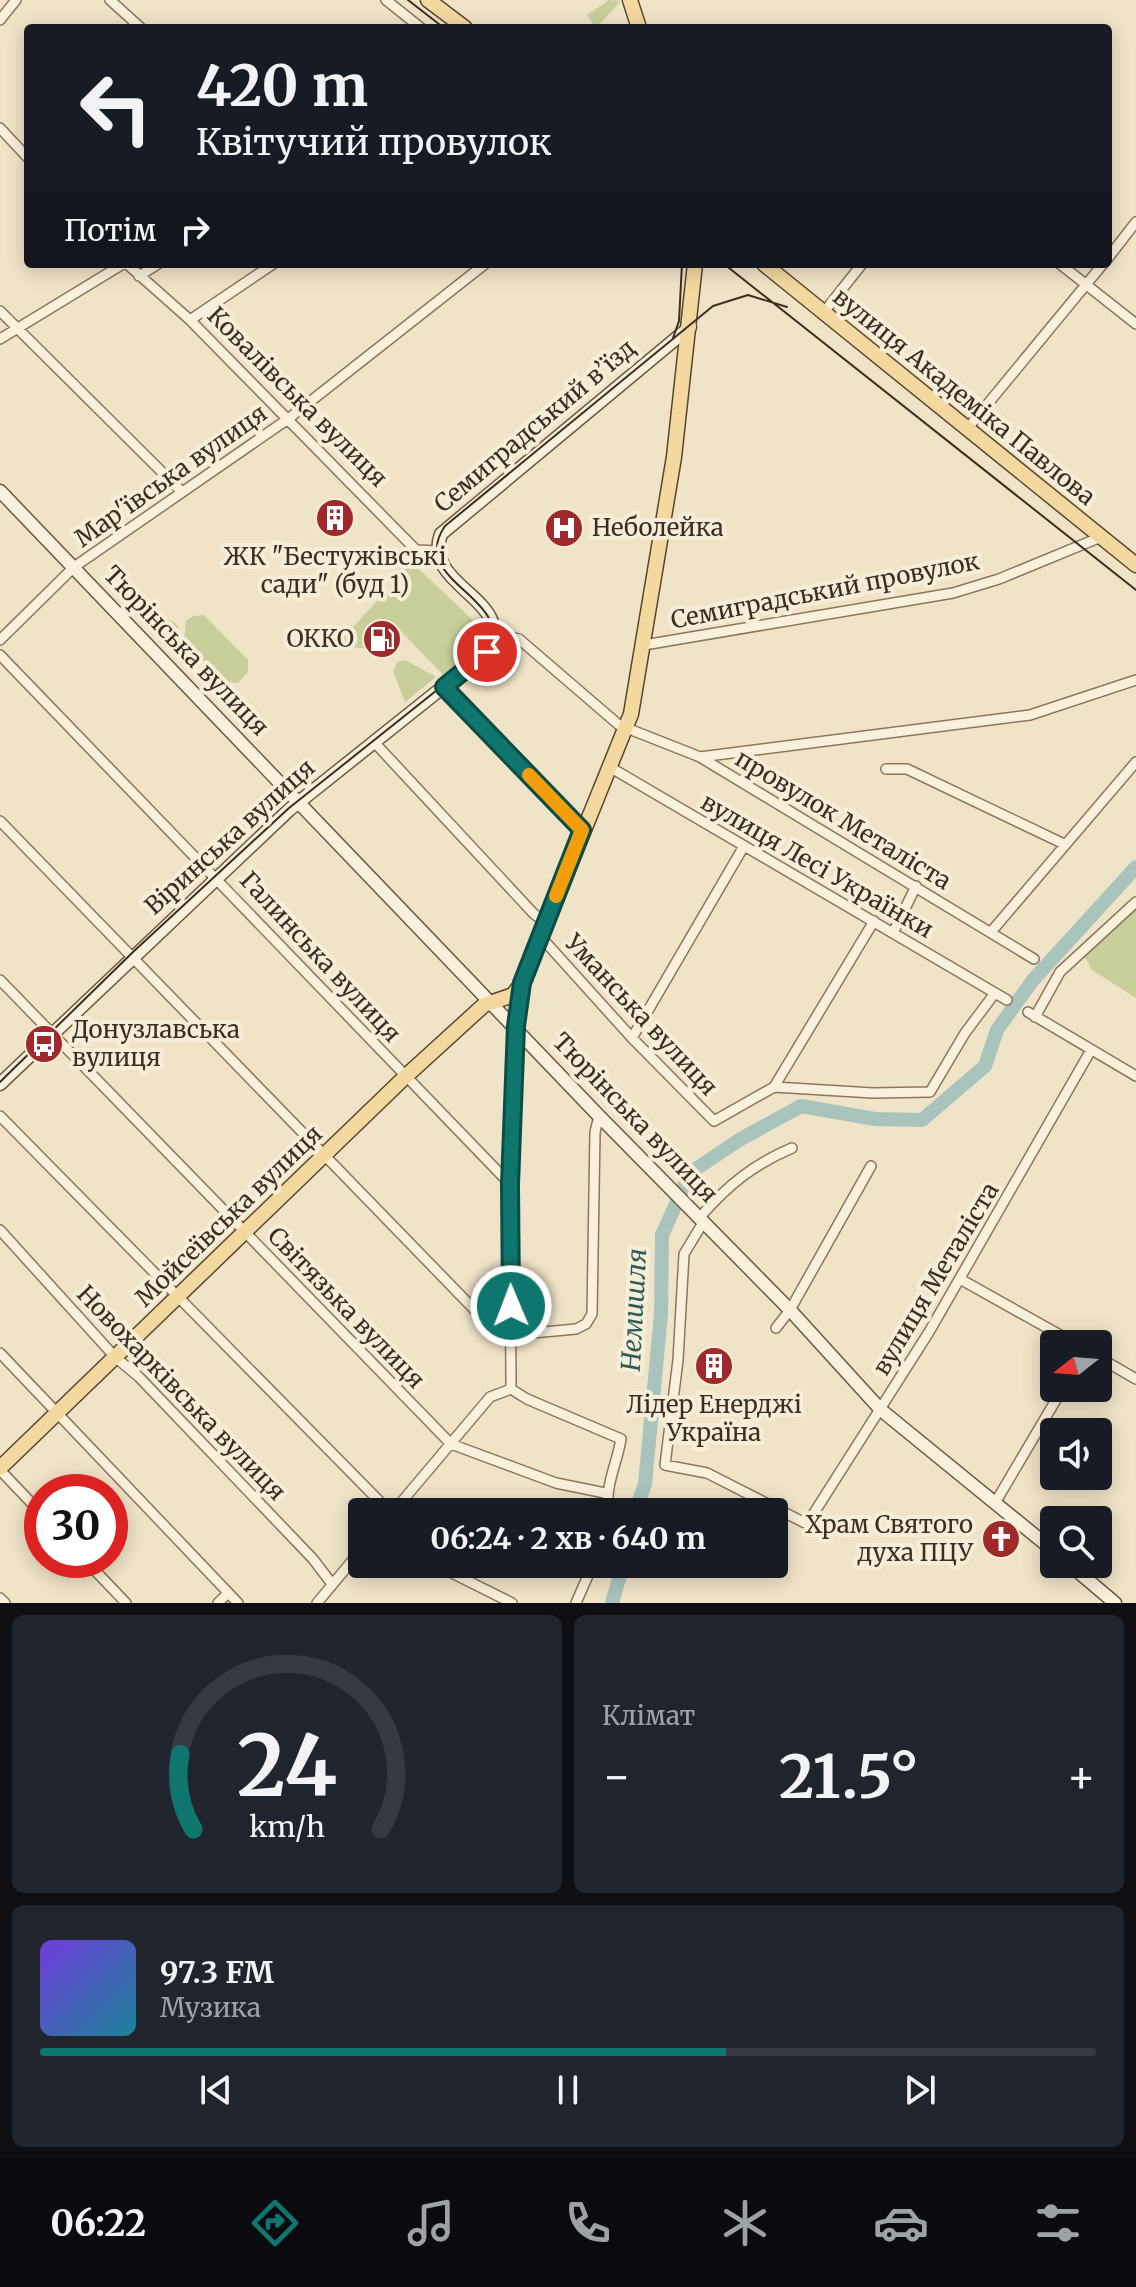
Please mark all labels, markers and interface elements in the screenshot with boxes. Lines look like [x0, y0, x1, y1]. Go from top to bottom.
text: 420 m [196, 51, 368, 121]
icon: left [64, 56, 168, 160]
text: Квітучий провулок [196, 120, 552, 165]
icon: right [173, 208, 217, 252]
text: Потім [64, 211, 157, 249]
street label: вулиця Академіка Павлова [827, 281, 1102, 512]
street label: Ковалівська вулиця [201, 300, 394, 493]
street label: Семиградський в’їзд [428, 332, 642, 519]
street label: Мар'ївська вулиця [68, 397, 273, 554]
building icon: ЖК "Бестужівські сади" (буд 1) [314, 497, 356, 539]
hospital icon: Неболейка [543, 507, 585, 549]
place label: Неболейка [592, 512, 724, 543]
place label: ЖК "Бестужівські сади" (буд 1) [224, 541, 447, 600]
street label: Семиградський провулок [668, 545, 982, 636]
street label: Тюрінська вулиця [97, 559, 275, 742]
fuel station icon: ОККО [361, 618, 403, 660]
pin [453, 618, 521, 686]
place label: ОККО [286, 623, 354, 654]
icon: arrive [465, 630, 509, 674]
street label: провулок Металіста [730, 743, 957, 896]
street label: Віринська вулиця [138, 752, 321, 921]
street label: вулиця Лесі Українки [696, 786, 939, 945]
street label: Галинська вулиця [233, 865, 408, 1049]
street label: Уманська вулиця [558, 927, 724, 1102]
place label: Донузлавська вулиця [72, 1014, 240, 1073]
bus stop icon: Донузлавська вулиця [23, 1023, 65, 1065]
street label: Тюрінська вулиця [546, 1026, 724, 1209]
street label: Мойсеївська вулиця [129, 1118, 329, 1313]
street label: вулиця Металіста [866, 1176, 1006, 1381]
street label: Світязька вулиця [261, 1220, 431, 1395]
water label: Немишля [614, 1248, 653, 1372]
position arrow [469, 1264, 553, 1348]
street label: Новохарківська вулиця [70, 1279, 292, 1507]
north arrow [1040, 1330, 1112, 1402]
map controls [1040, 1330, 1112, 1578]
building icon: Лідер Енерджі Україна [693, 1345, 735, 1387]
place label: Лідер Енерджі Україна [626, 1389, 802, 1448]
button: sound [1040, 1418, 1112, 1490]
speed limit sign: 30 [24, 1474, 128, 1578]
button: search [1040, 1506, 1112, 1578]
place label: Храм Святого духа ПЦУ [805, 1509, 974, 1568]
church icon: Храм Святого духа ПЦУ [980, 1518, 1022, 1560]
text: 06:24 · 2 хв · 640 m [430, 1519, 706, 1557]
text: Клімат [602, 1699, 695, 1732]
text: 24 [237, 1714, 337, 1819]
text: 21.5° [779, 1739, 919, 1814]
text: − [602, 1749, 631, 1804]
text: + [1067, 1749, 1096, 1804]
text: km/h [249, 1809, 325, 1845]
text: 97.3 FM [160, 1953, 274, 1991]
text: Музика [160, 1991, 261, 2024]
icon: previous [194, 2068, 238, 2112]
icon: pause [546, 2068, 590, 2112]
icon: next [898, 2068, 942, 2112]
icon: directions [247, 2195, 303, 2251]
icon: music [403, 2195, 459, 2251]
icon: phone [560, 2195, 616, 2251]
icon: climate [717, 2195, 773, 2251]
icon: car [873, 2195, 929, 2251]
icon: filters [1030, 2195, 1086, 2251]
text: 06:22 [50, 2201, 146, 2246]

